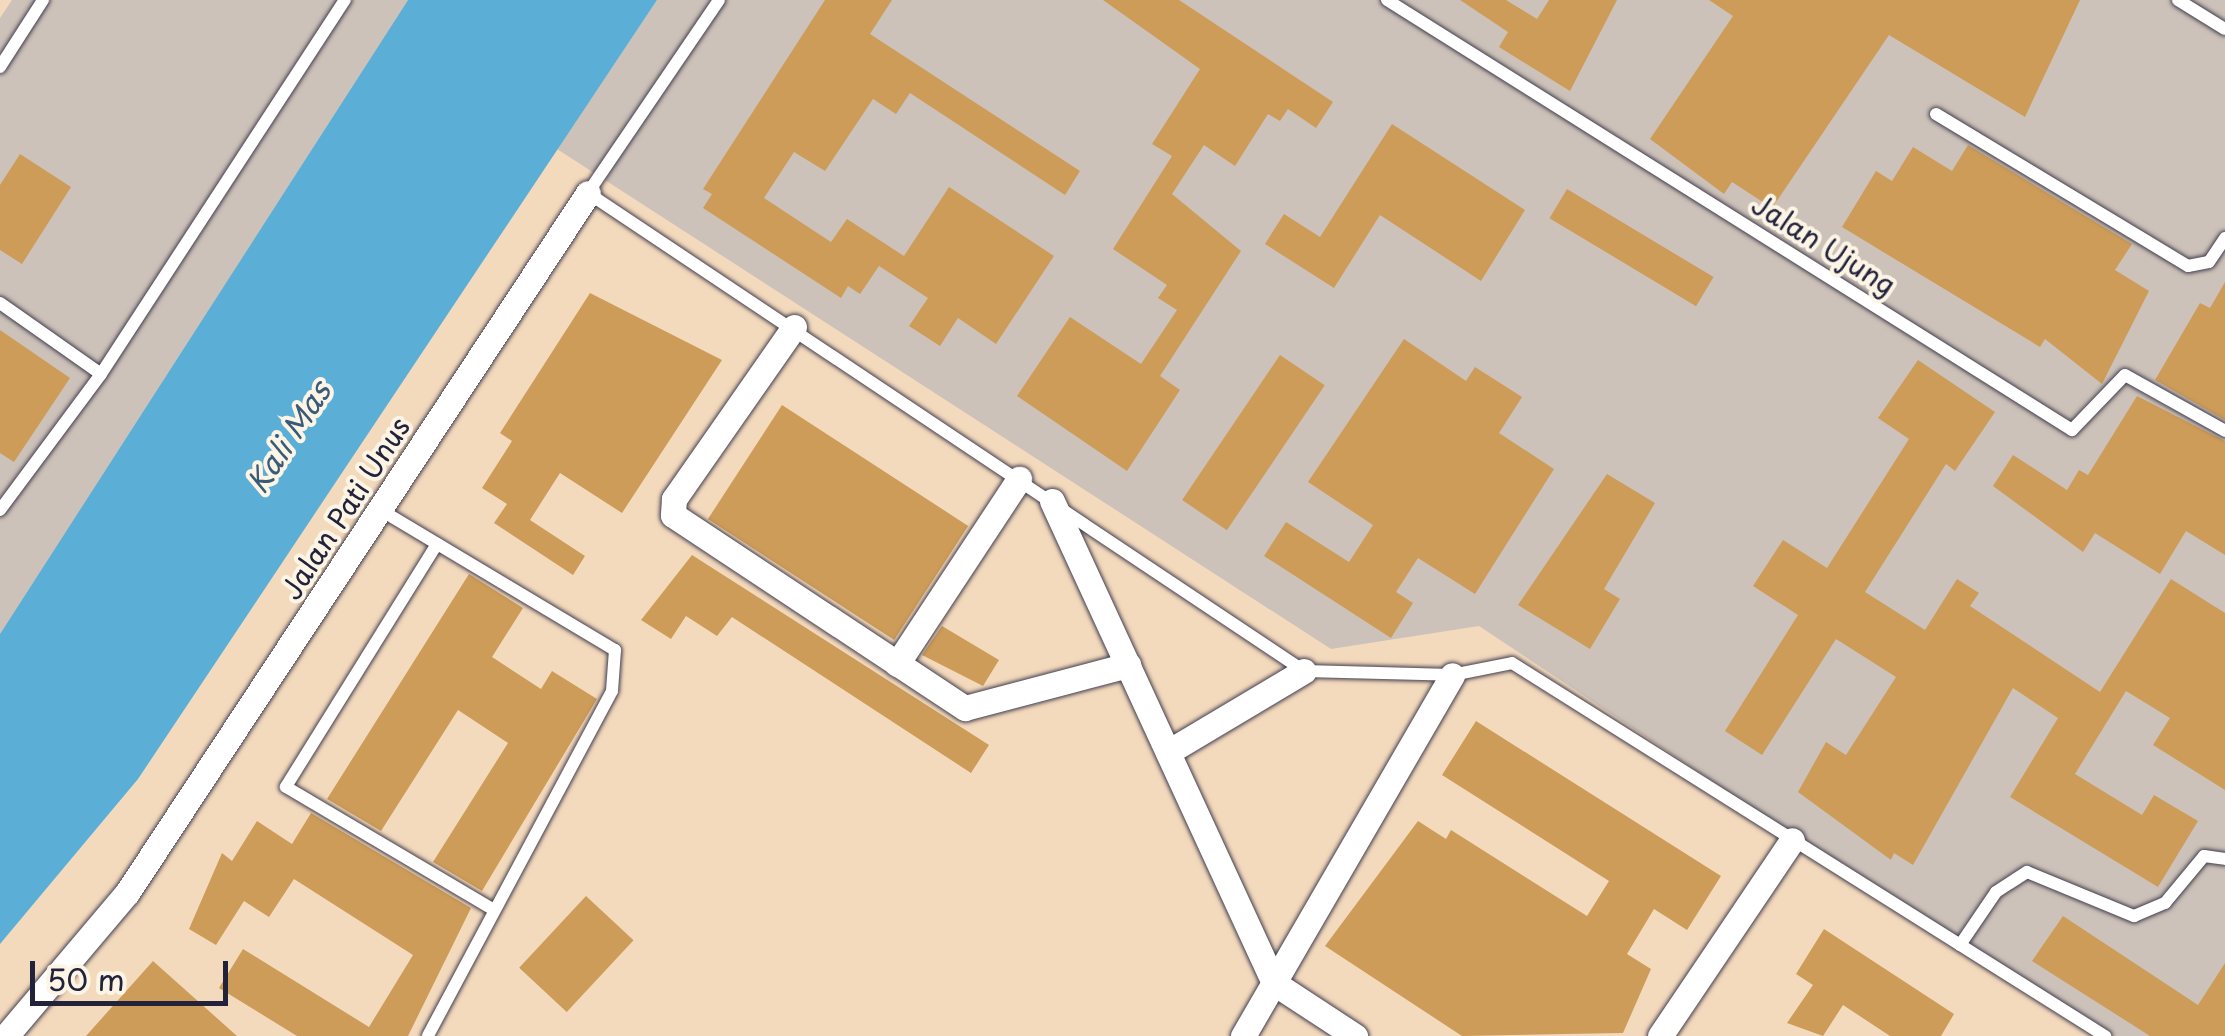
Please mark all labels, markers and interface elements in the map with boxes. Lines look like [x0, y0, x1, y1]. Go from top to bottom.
street label: Jalan Ujung [1746, 187, 1902, 301]
water label: Kali Mas [238, 374, 338, 500]
street label: Jalan Pati Unus [273, 410, 417, 606]
scale bar [35, 941, 232, 1003]
text: 50 m [47, 956, 125, 1001]

